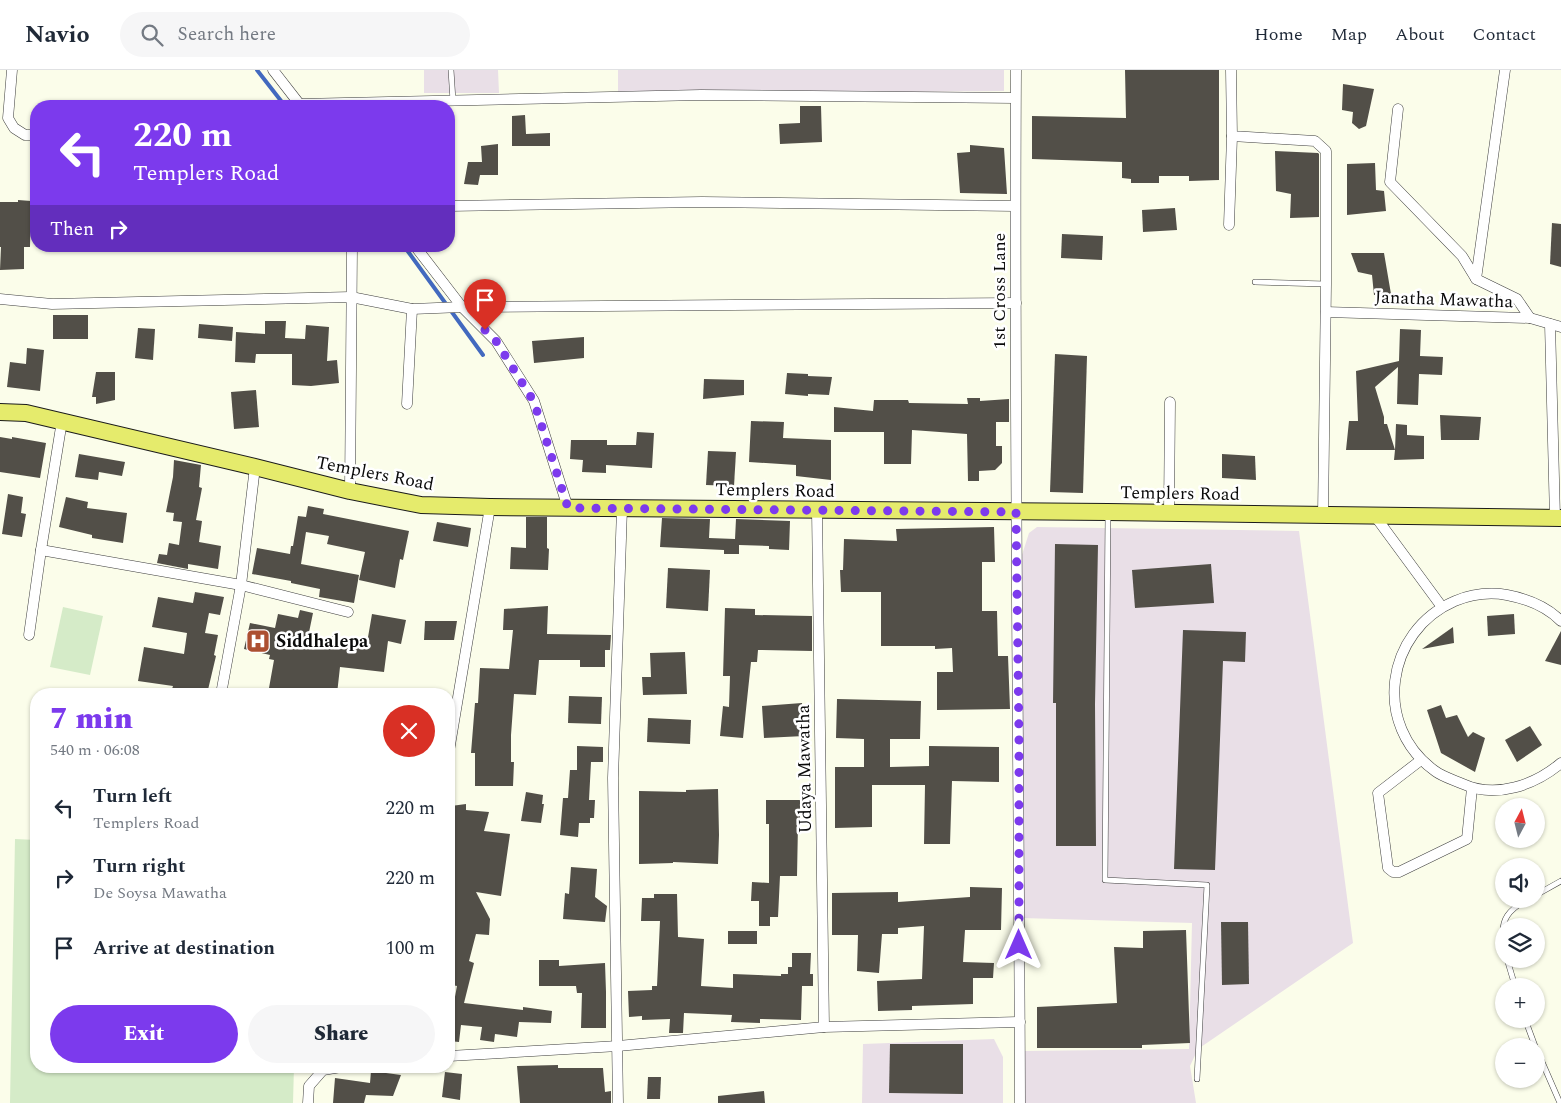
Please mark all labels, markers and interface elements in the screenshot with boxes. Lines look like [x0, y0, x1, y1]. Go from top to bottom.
search box [120, 12, 470, 57]
text: Navio [25, 17, 90, 53]
text: Search here [178, 20, 276, 49]
icon: search [138, 21, 166, 49]
text: Home [1254, 21, 1303, 48]
text: Map [1331, 21, 1367, 48]
text: About [1395, 21, 1445, 48]
text: Contact [1473, 21, 1536, 48]
text: 220 m [133, 109, 232, 162]
icon: left [50, 120, 115, 185]
text: Templers Road [133, 157, 279, 190]
text: Then [50, 215, 94, 244]
icon: right [104, 215, 132, 243]
street label: 1st Cross Lane [986, 233, 1013, 349]
pin [464, 279, 506, 330]
street label: Janatha Mawatha [1374, 284, 1514, 315]
icon: arrive [471, 286, 499, 314]
street label: Templers Road [314, 449, 436, 498]
street label: Templers Road [715, 476, 835, 505]
street label: Templers Road [1120, 479, 1240, 508]
hospital icon: Siddhalepa [245, 628, 271, 654]
place label: Siddhalepa [276, 628, 369, 655]
text: 7 min [50, 696, 133, 742]
street label: Udaya Mawatha [790, 704, 819, 834]
button: close [383, 705, 435, 757]
text: 540 m · 06:08 [50, 738, 140, 762]
text: Turn left [93, 782, 172, 811]
icon: left [50, 794, 78, 822]
text: 220 m [385, 794, 435, 823]
north arrow [1495, 798, 1545, 848]
map controls [1495, 798, 1545, 1088]
text: Templers Road [93, 811, 199, 835]
text: Turn right [93, 852, 186, 881]
button: sound [1495, 858, 1545, 908]
icon: right [50, 864, 78, 892]
text: 220 m [385, 864, 435, 893]
text: De Soysa Mawatha [93, 881, 227, 905]
position arrow [992, 918, 1044, 970]
button: layers [1495, 918, 1545, 968]
icon: arrive [50, 934, 78, 962]
text: Arrive at destination [93, 934, 275, 963]
text: 100 m [385, 934, 435, 963]
button: + [1495, 978, 1545, 1028]
button: Exit [50, 1005, 238, 1063]
button: Share [248, 1005, 435, 1063]
button: − [1495, 1038, 1545, 1088]

